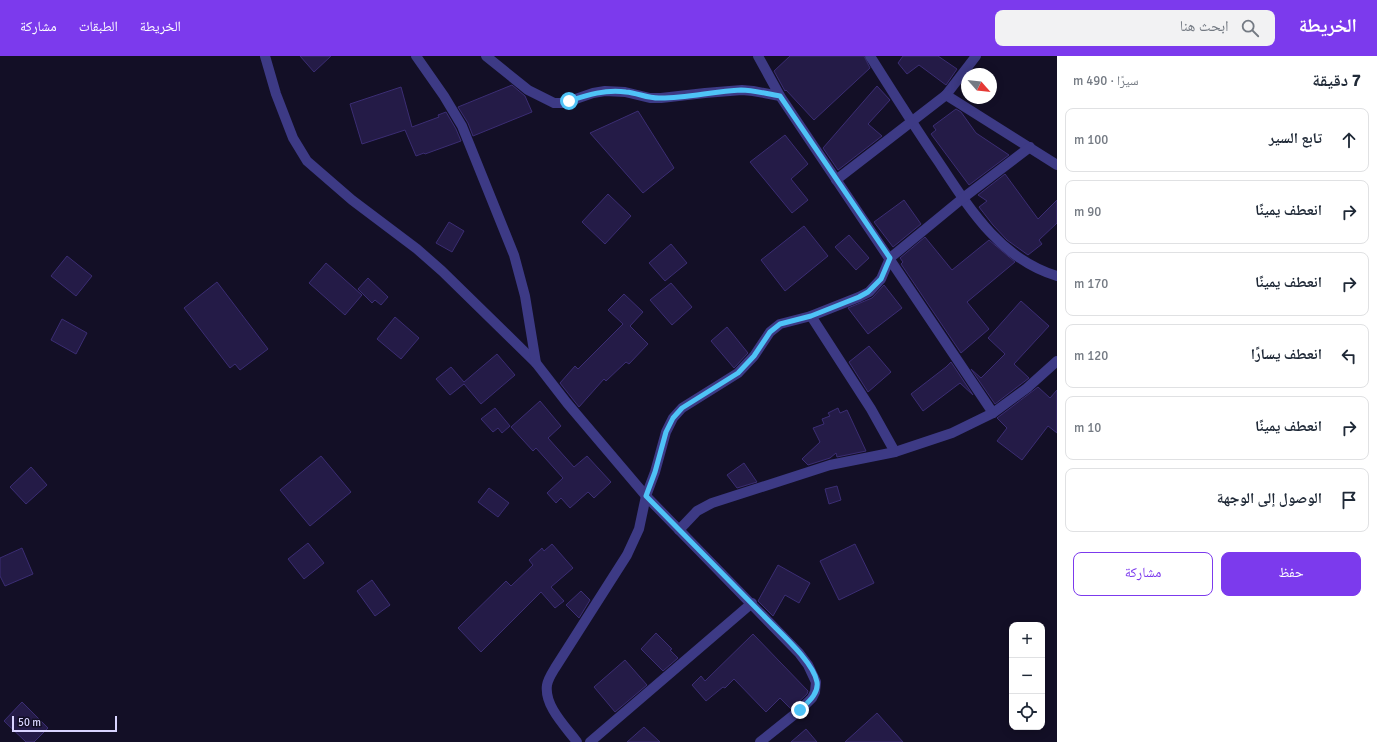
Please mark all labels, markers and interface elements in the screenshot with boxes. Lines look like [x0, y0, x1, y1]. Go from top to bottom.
search box [995, 10, 1275, 46]
text: الخريطة [1299, 14, 1357, 38]
text: ابحث هنا [1180, 17, 1229, 35]
icon: search [1239, 17, 1261, 39]
text: مشاركة [20, 18, 57, 35]
text: الطبقات [79, 18, 118, 35]
text: الخريطة [140, 18, 181, 35]
north arrow [961, 68, 997, 104]
text: 7 دقيقة [1312, 70, 1361, 91]
text: سيرًا · 490 m [1073, 73, 1139, 89]
route start [560, 92, 578, 110]
text: تابع السير [1269, 129, 1322, 147]
icon: ahead [1338, 129, 1360, 151]
text: 100 m [1074, 132, 1108, 148]
text: انعطف يمينًا [1255, 201, 1322, 219]
icon: right [1338, 201, 1360, 223]
text: 90 m [1074, 204, 1101, 220]
text: انعطف يمينًا [1255, 273, 1322, 291]
icon: right [1338, 273, 1360, 295]
text: 170 m [1074, 276, 1108, 292]
text: انعطف يسارًا [1251, 345, 1322, 363]
icon: left [1338, 345, 1360, 367]
text: 120 m [1074, 348, 1108, 364]
text: انعطف يمينًا [1255, 417, 1322, 435]
icon: right [1338, 417, 1360, 439]
text: 10 m [1074, 420, 1101, 436]
text: الوصول إلى الوجهة [1217, 489, 1322, 507]
icon: arrive [1338, 489, 1360, 511]
button: مشاركة [1073, 552, 1213, 596]
button: حفظ [1221, 552, 1361, 596]
map controls [1009, 622, 1045, 730]
button: + [1009, 622, 1045, 658]
button: − [1009, 658, 1045, 694]
button: locate [1009, 694, 1045, 730]
route end [791, 701, 809, 719]
scale bar [12, 714, 117, 733]
text: 50 m [18, 716, 41, 729]

